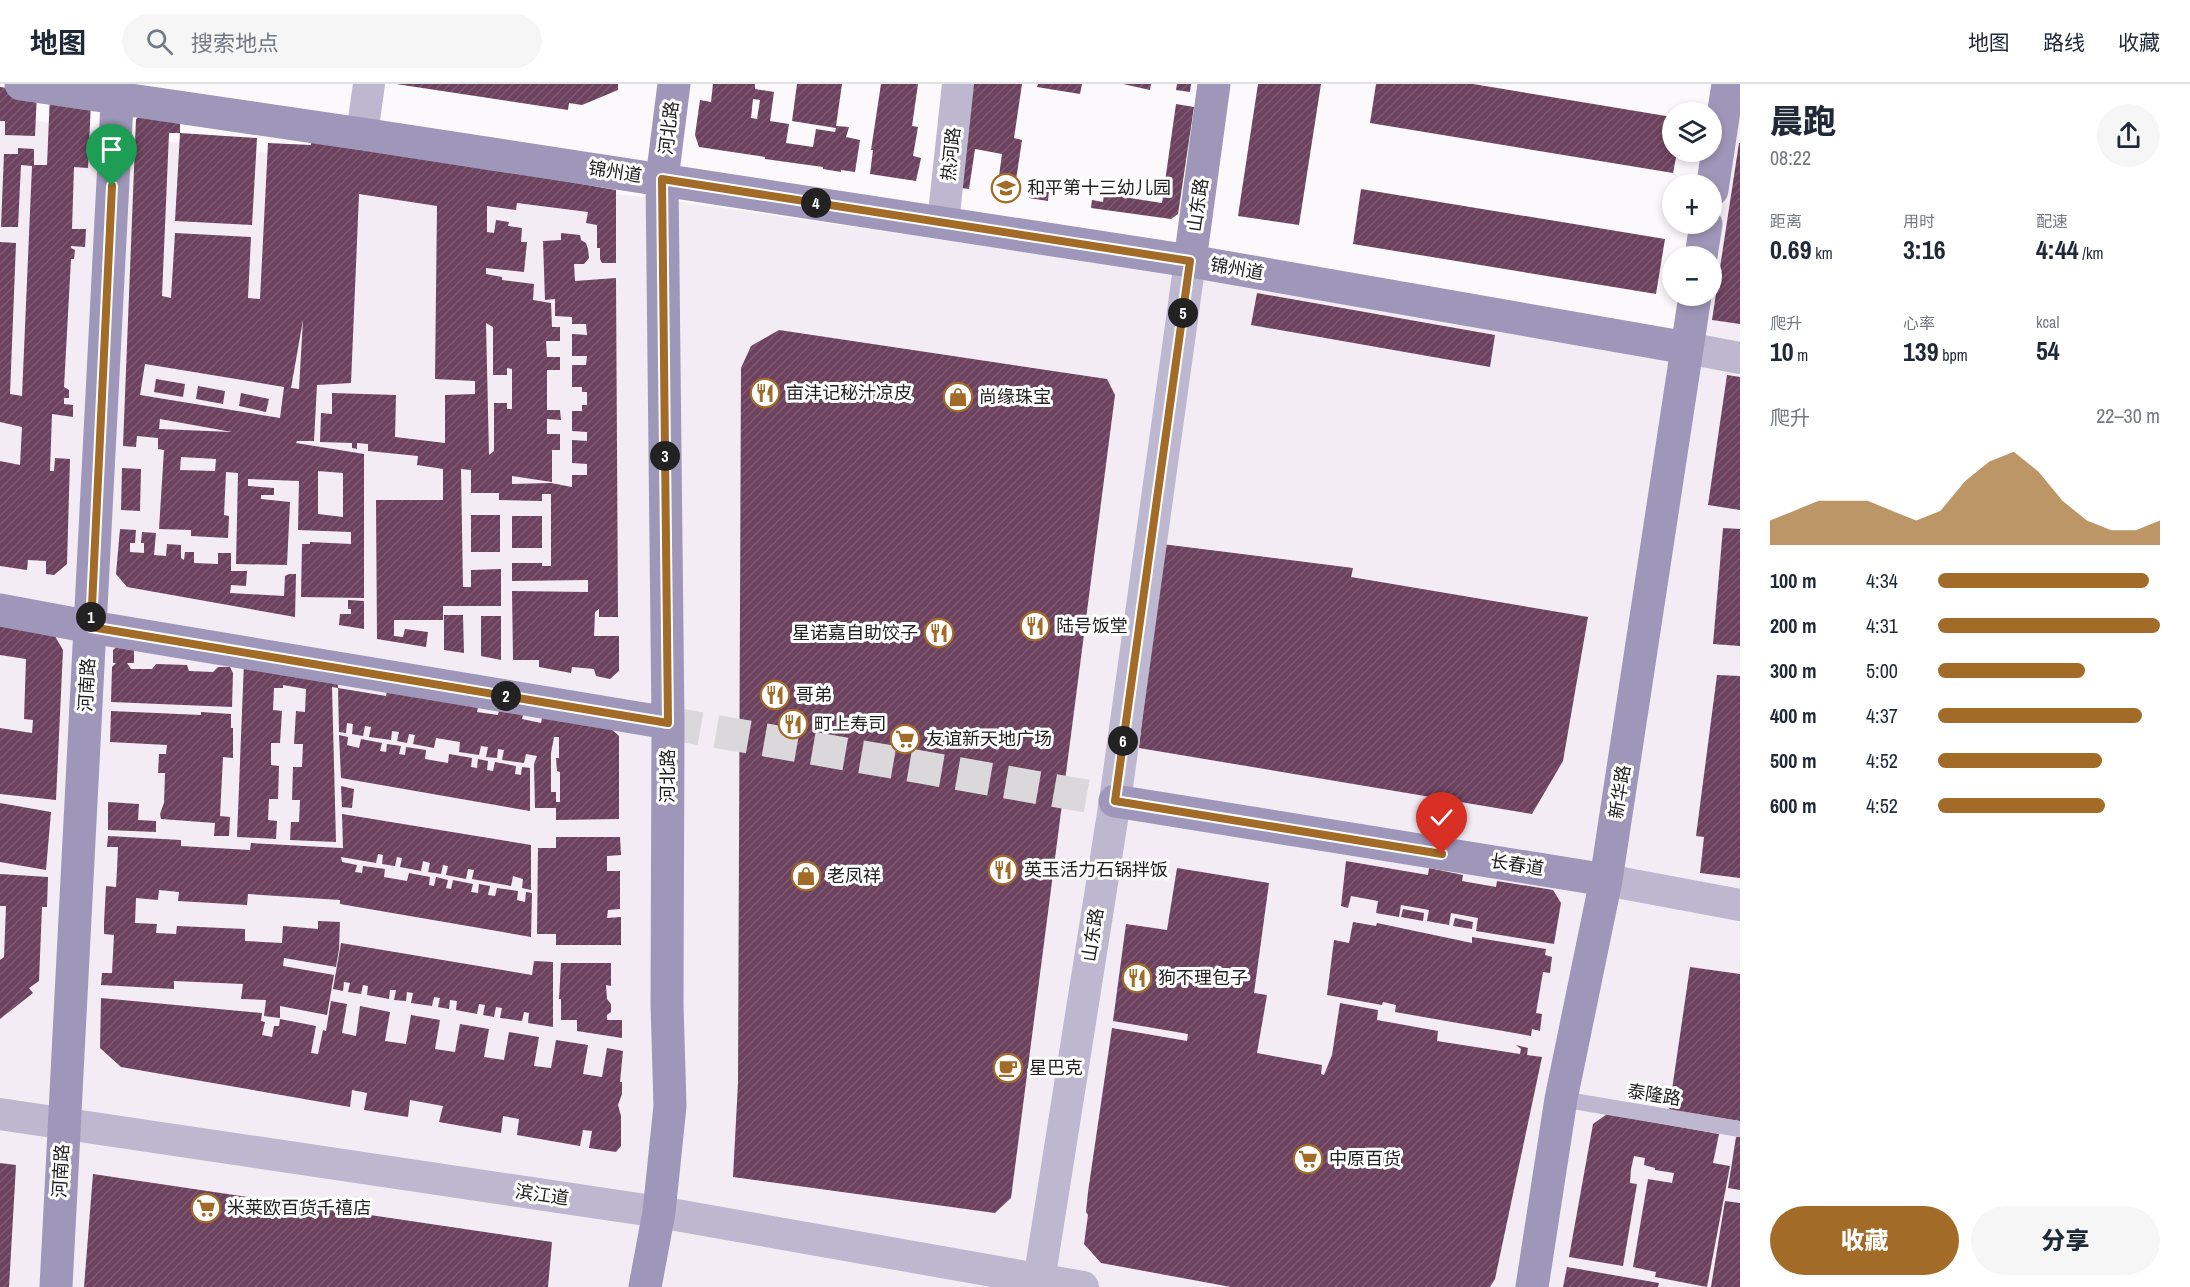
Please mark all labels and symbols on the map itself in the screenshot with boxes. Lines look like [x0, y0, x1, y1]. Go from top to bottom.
street label: 河北路 [653, 100, 684, 156]
pin [86, 124, 137, 186]
street label: 热河路 [935, 126, 966, 182]
street label: 锦州道 [586, 155, 644, 188]
school or university icon: 和平第十三幼儿园 [990, 172, 1022, 204]
place label: 和平第十三幼儿园 [1027, 175, 1171, 200]
street label: 山东路 [1181, 176, 1214, 233]
pin: 4 [801, 188, 831, 218]
street label: 锦州道 [1208, 252, 1266, 286]
pin: 5 [1168, 298, 1198, 328]
restaurant icon: 亩沣记秘汁凉皮 [749, 377, 781, 409]
place label: 亩沣记秘汁凉皮 [786, 380, 912, 405]
shop icon: 尚缘珠宝 [942, 381, 974, 413]
place label: 尚缘珠宝 [979, 384, 1051, 409]
pin: 3 [650, 441, 680, 471]
pin: 1 [76, 602, 106, 632]
restaurant icon: 陆号饭堂 [1019, 610, 1051, 642]
place label: 陆号饭堂 [1056, 613, 1128, 638]
restaurant icon: 星诺嘉自助饺子 [923, 617, 955, 649]
place label: 星诺嘉自助饺子 [792, 620, 918, 645]
street label: 河南路 [73, 657, 100, 713]
restaurant icon: 哥弟 [759, 679, 791, 711]
pin: 2 [491, 681, 521, 711]
place label: 哥弟 [796, 682, 832, 707]
restaurant icon: 町上寿司 [777, 708, 809, 740]
place label: 町上寿司 [814, 711, 886, 736]
supermarket icon: 友谊新天地广场 [889, 723, 921, 755]
place label: 友谊新天地广场 [926, 726, 1052, 751]
pin: 6 [1108, 726, 1138, 756]
street label: 河北路 [655, 749, 680, 803]
street label: 新华路 [1603, 763, 1636, 821]
pin [1416, 792, 1467, 854]
street label: 长春道 [1488, 848, 1546, 881]
restaurant icon: 英玉活力石锅拌饭 [987, 854, 1019, 886]
place label: 英玉活力石锅拌饭 [1024, 857, 1168, 882]
shop icon: 老凤祥 [790, 860, 822, 892]
place label: 老凤祥 [827, 863, 881, 888]
street label: 山东路 [1076, 906, 1109, 964]
restaurant icon: 狗不理包子 [1121, 962, 1153, 994]
place label: 狗不理包子 [1158, 965, 1248, 990]
cafe icon: 星巴克 [992, 1052, 1024, 1084]
place label: 星巴克 [1029, 1055, 1083, 1080]
street label: 泰隆路 [1625, 1078, 1683, 1111]
street label: 河南路 [47, 1143, 74, 1199]
supermarket icon: 中原百货 [1292, 1143, 1324, 1175]
place label: 中原百货 [1329, 1146, 1401, 1171]
street label: 滨江道 [514, 1178, 571, 1211]
supermarket icon: 米莱欧百货千禧店 [190, 1192, 222, 1224]
place label: 米莱欧百货千禧店 [227, 1195, 371, 1220]

